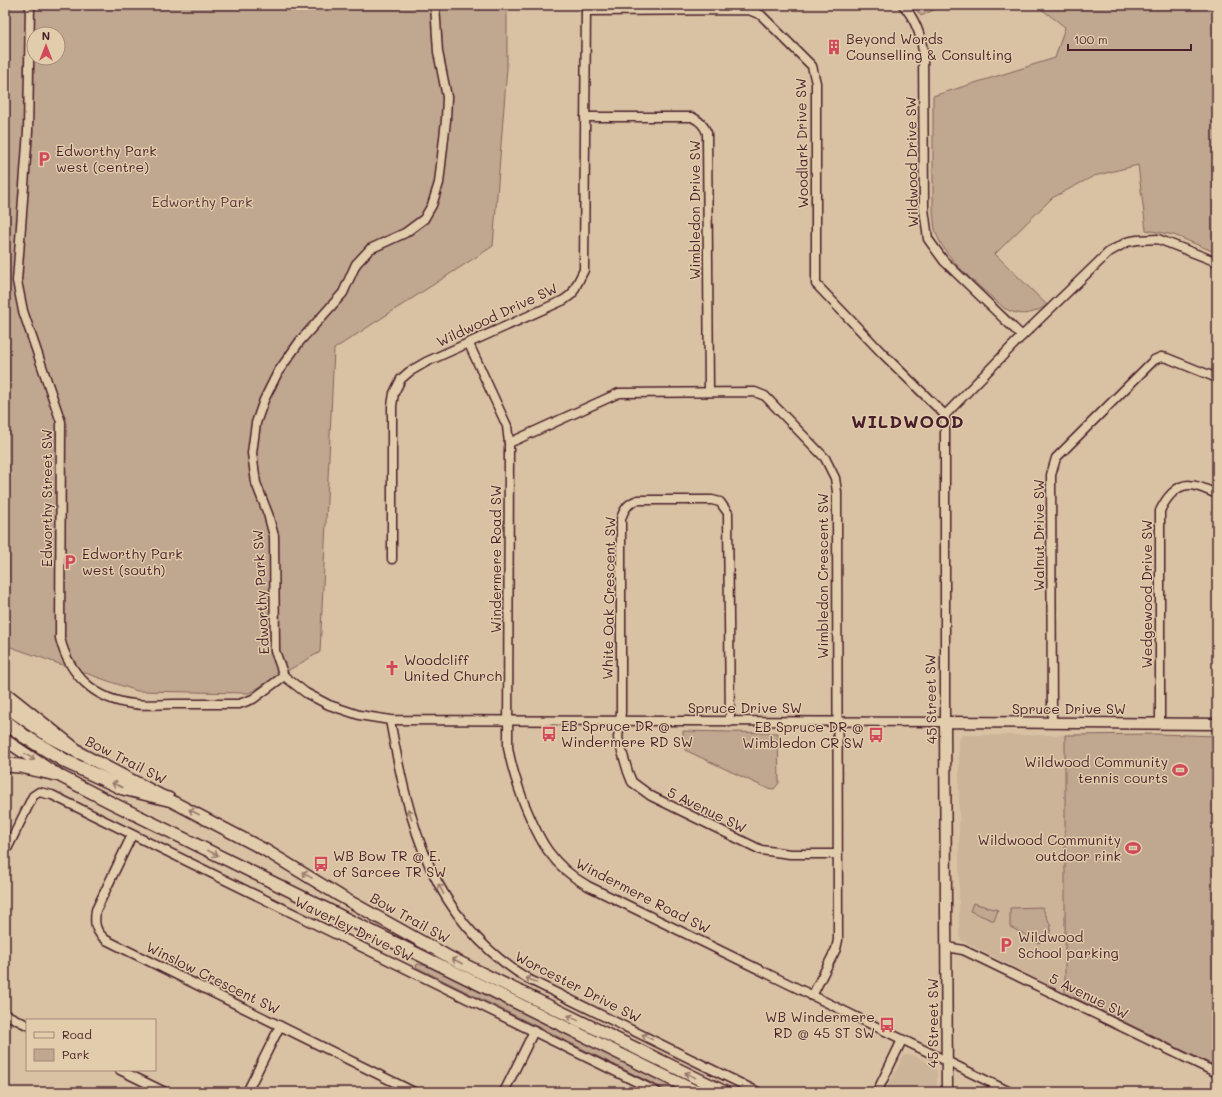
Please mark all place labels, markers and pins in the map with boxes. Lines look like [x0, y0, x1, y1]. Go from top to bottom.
place label: Beyond Words Counselling & Consulting [846, 29, 1012, 64]
building icon: Beyond Words Counselling & Consulting [825, 38, 843, 56]
place label: Edworthy Park west (centre) [56, 141, 157, 176]
parking icon: Edworthy Park west (centre) [35, 150, 53, 168]
place label: Edworthy Park west (south) [82, 544, 183, 579]
parking icon: Edworthy Park west (south) [61, 553, 79, 571]
place label: Woodcliff United Church [404, 650, 502, 685]
church icon: Woodcliff United Church [383, 659, 401, 677]
place label: EB Spruce DR @ Windermere RD SW [561, 716, 693, 751]
place label: EB Spruce DR @ Wimbledon CR SW [742, 717, 864, 752]
bus stop icon: EB Spruce DR @ Windermere RD SW [540, 725, 558, 743]
bus stop icon: EB Spruce DR @ Wimbledon CR SW [867, 726, 885, 744]
place label: Wildwood Community tennis courts [1024, 752, 1168, 787]
sports icon: Wildwood Community tennis courts [1171, 761, 1189, 779]
place label: Wildwood Community outdoor rink [977, 830, 1121, 865]
sports icon: Wildwood Community outdoor rink [1124, 839, 1142, 857]
place label: WB Bow TR @ E. of Sarcee TR SW [333, 846, 446, 881]
bus stop icon: WB Bow TR @ E. of Sarcee TR SW [312, 855, 330, 873]
place label: Wildwood School parking [1018, 927, 1119, 962]
parking icon: Wildwood School parking [997, 936, 1015, 954]
place label: WB Windermere RD @ 45 ST SW [765, 1007, 875, 1042]
bus stop icon: WB Windermere RD @ 45 ST SW [878, 1016, 896, 1034]

